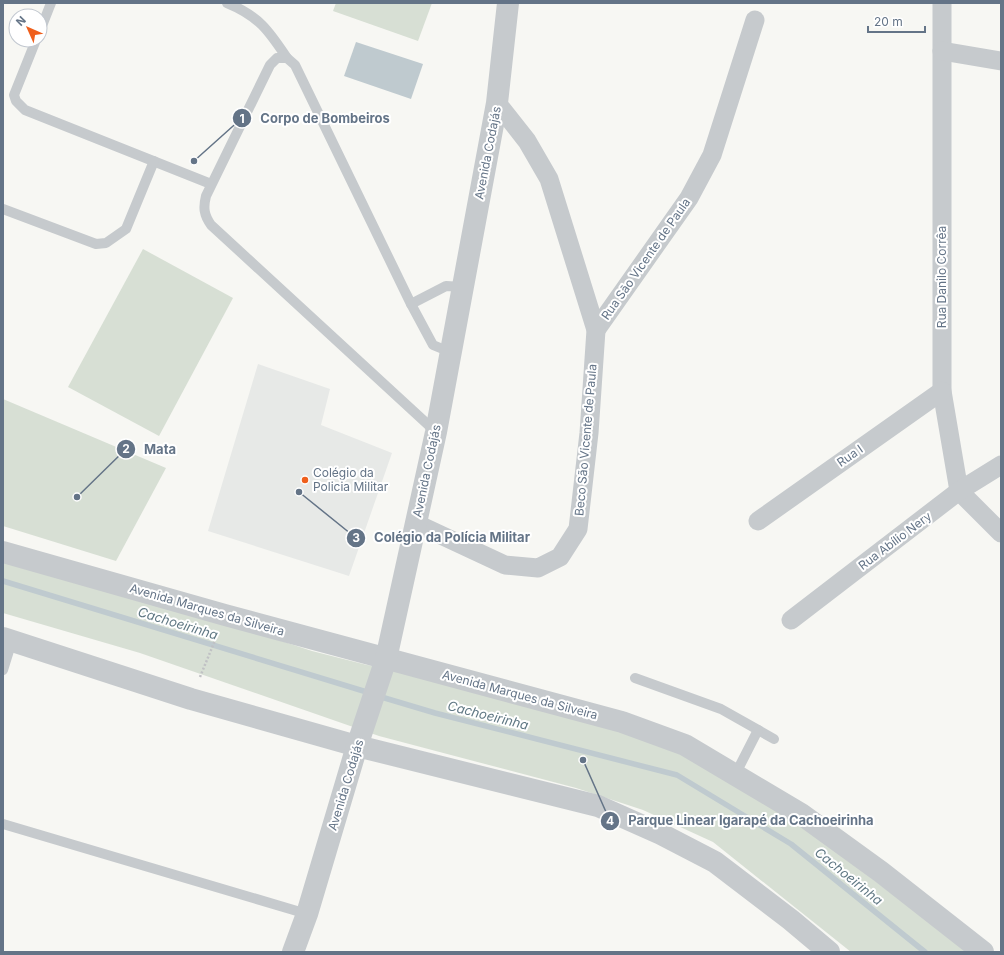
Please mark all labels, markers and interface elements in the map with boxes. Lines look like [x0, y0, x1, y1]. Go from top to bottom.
north arrow [8, 8, 48, 48]
scale bar [868, 8, 925, 34]
text: N [13, 13, 29, 29]
text: 20 m [874, 14, 903, 29]
street label: Avenida Codajás [471, 105, 504, 201]
callout: Corpo de Bombeiros [232, 106, 397, 131]
text: Corpo de Bombeiros [260, 110, 390, 126]
text: 1 [239, 111, 245, 126]
street label: Rua São Vicente de Paula [598, 195, 693, 322]
street label: Rua Danilo Corrêa [934, 226, 949, 328]
street label: Beco São Vicente de Paula [571, 363, 600, 517]
street label: Avenida Codajás [409, 423, 444, 519]
callout: Mata [116, 436, 184, 461]
text: 2 [122, 441, 130, 456]
text: Mata [144, 441, 176, 457]
street label: Rua I [834, 441, 866, 470]
place label: Colégio da Policia Militar [313, 465, 389, 494]
marker: Colégio da Policia Militar [300, 475, 310, 485]
street label: Rua Abílio Nery [855, 508, 934, 573]
callout: Colégio da Polícia Militar [346, 525, 538, 550]
text: Colégio da Polícia Militar [374, 529, 531, 545]
text: 3 [352, 530, 360, 545]
street label: Avenida Marques da Silveira [128, 580, 286, 639]
water label: Cachoeirinha [136, 603, 220, 643]
street label: Avenida Marques da Silveira [441, 667, 599, 722]
water label: Cachoeirinha [446, 697, 530, 733]
street label: Avenida Codajás [325, 737, 367, 832]
callout: Parque Linear Igarapé da Cachoeirinha [600, 808, 882, 833]
text: Parque Linear Igarapé da Cachoeirinha [628, 812, 874, 828]
text: 4 [606, 813, 614, 828]
water label: Cachoeirinha [812, 844, 886, 908]

